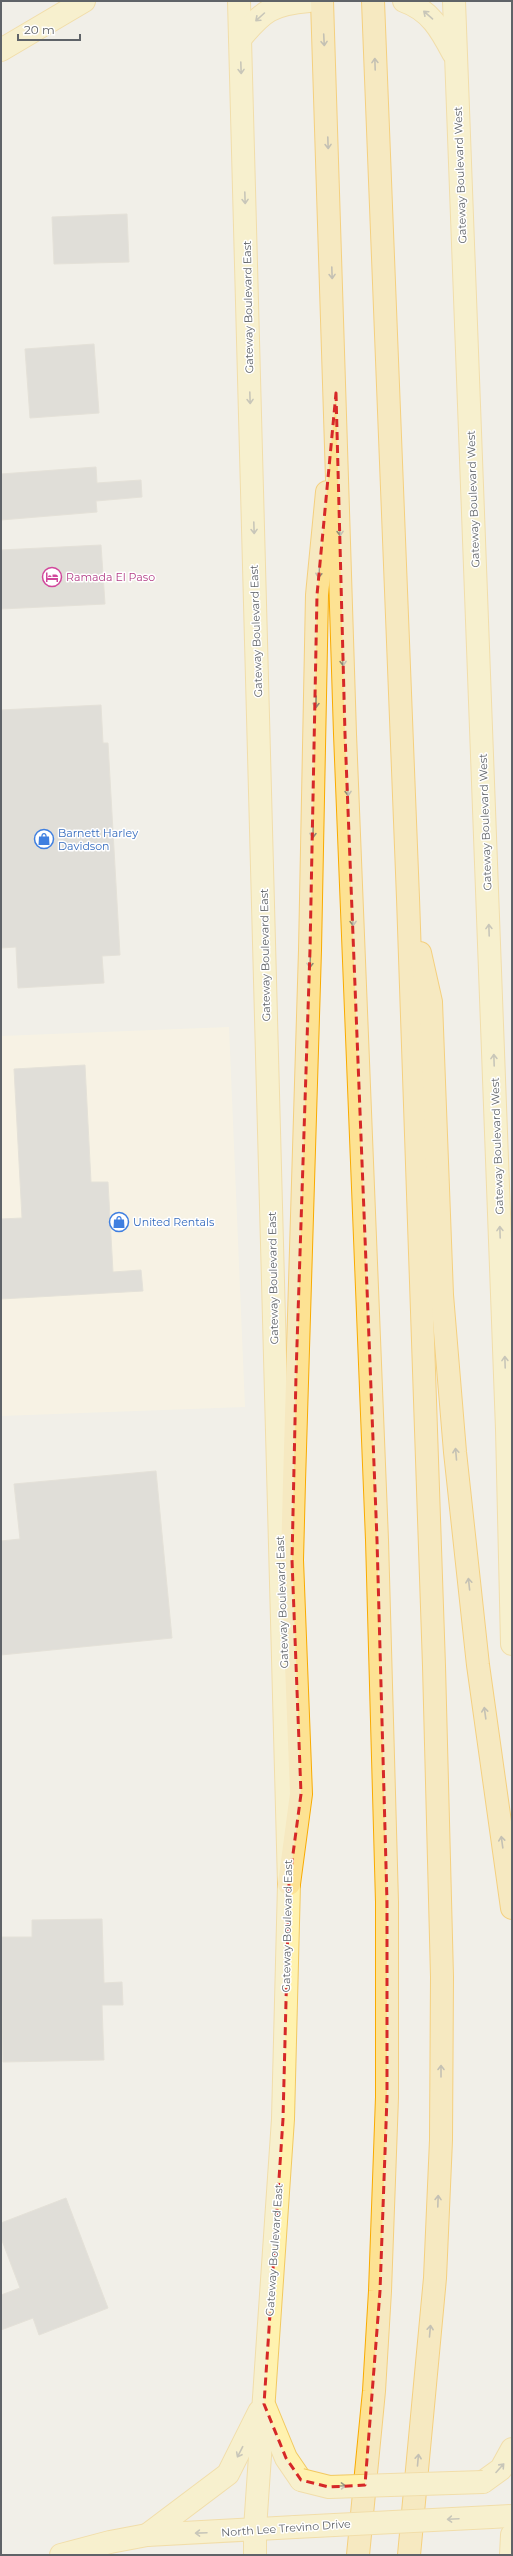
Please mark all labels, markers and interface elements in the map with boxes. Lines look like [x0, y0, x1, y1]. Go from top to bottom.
one-way arrow [423, 11, 433, 20]
one-way arrow [255, 12, 265, 22]
scale bar [18, 16, 80, 42]
text: 20 m [24, 22, 55, 37]
one-way arrow [320, 33, 327, 46]
one-way arrow [371, 58, 379, 71]
one-way arrow [238, 61, 245, 74]
street label: Gateway Boulevard West [451, 106, 469, 244]
one-way arrow [324, 136, 332, 149]
one-way arrow [241, 191, 249, 204]
street label: Gateway Boulevard East [240, 240, 256, 374]
one-way arrow [328, 266, 336, 279]
one-way arrow [246, 391, 254, 404]
street label: Gateway Boulevard West [464, 430, 482, 568]
one-way arrow [250, 521, 257, 534]
one-way arrow [336, 523, 344, 536]
street label: Gateway Boulevard East [247, 564, 265, 698]
one-way arrow [316, 565, 323, 578]
hotel icon: Ramada El Paso [41, 566, 63, 588]
place label: Ramada El Paso [66, 570, 155, 584]
one-way arrow [340, 653, 347, 666]
one-way arrow [312, 695, 320, 708]
street label: Gateway Boulevard West [476, 753, 494, 891]
one-way arrow [344, 783, 351, 796]
one-way arrow [309, 825, 317, 838]
place label: Barnett Harley Davidson [58, 826, 138, 853]
shop icon: Barnett Harley Davidson [33, 828, 55, 850]
street label: Gateway Boulevard East [257, 888, 273, 1022]
one-way arrow [349, 913, 357, 926]
one-way arrow [485, 924, 493, 937]
one-way arrow [306, 955, 314, 968]
one-way arrow [490, 1054, 497, 1067]
street label: Gateway Boulevard West [488, 1077, 506, 1215]
shop icon: United Rentals [108, 1211, 130, 1233]
street label: Gateway Boulevard East [265, 1211, 281, 1345]
place label: United Rentals [133, 1215, 215, 1229]
one-way arrow [496, 1226, 504, 1239]
one-way arrow [501, 1356, 508, 1369]
one-way arrow [452, 1448, 459, 1461]
street label: Gateway Boulevard East [273, 1535, 291, 1669]
one-way arrow [465, 1578, 472, 1591]
one-way arrow [481, 1707, 489, 1720]
one-way arrow [498, 1835, 506, 1848]
street label: Gateway Boulevard East [279, 1859, 295, 1993]
one-way arrow [438, 2065, 445, 2078]
street label: Gateway Boulevard East [262, 2183, 286, 2317]
one-way arrow [435, 2195, 442, 2208]
one-way arrow [427, 2325, 434, 2338]
one-way arrow [235, 2445, 243, 2457]
one-way arrow [414, 2454, 421, 2467]
one-way arrow [496, 2463, 505, 2473]
one-way arrow [333, 2482, 346, 2490]
street label: North Lee Trevino Drive [221, 2516, 352, 2540]
one-way arrow [447, 2516, 460, 2523]
one-way arrow [195, 2530, 208, 2537]

